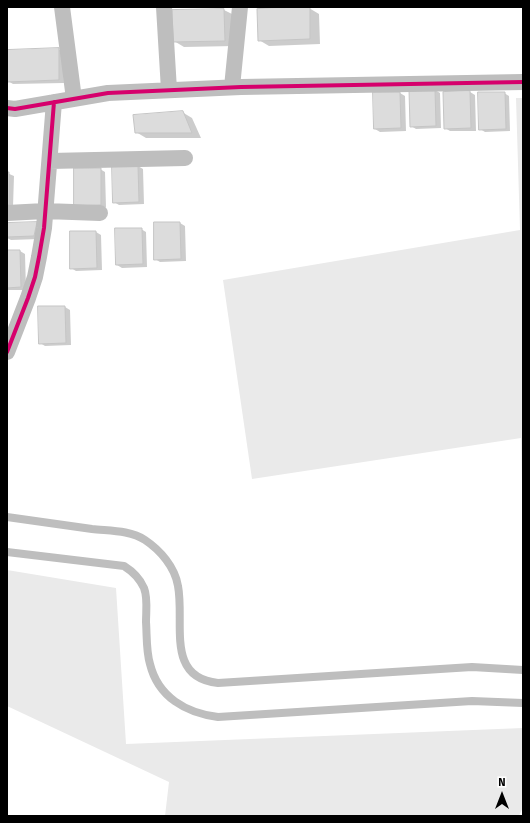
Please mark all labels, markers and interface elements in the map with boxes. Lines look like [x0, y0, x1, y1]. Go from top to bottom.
north arrow [482, 775, 522, 815]
text: N [498, 776, 506, 789]

